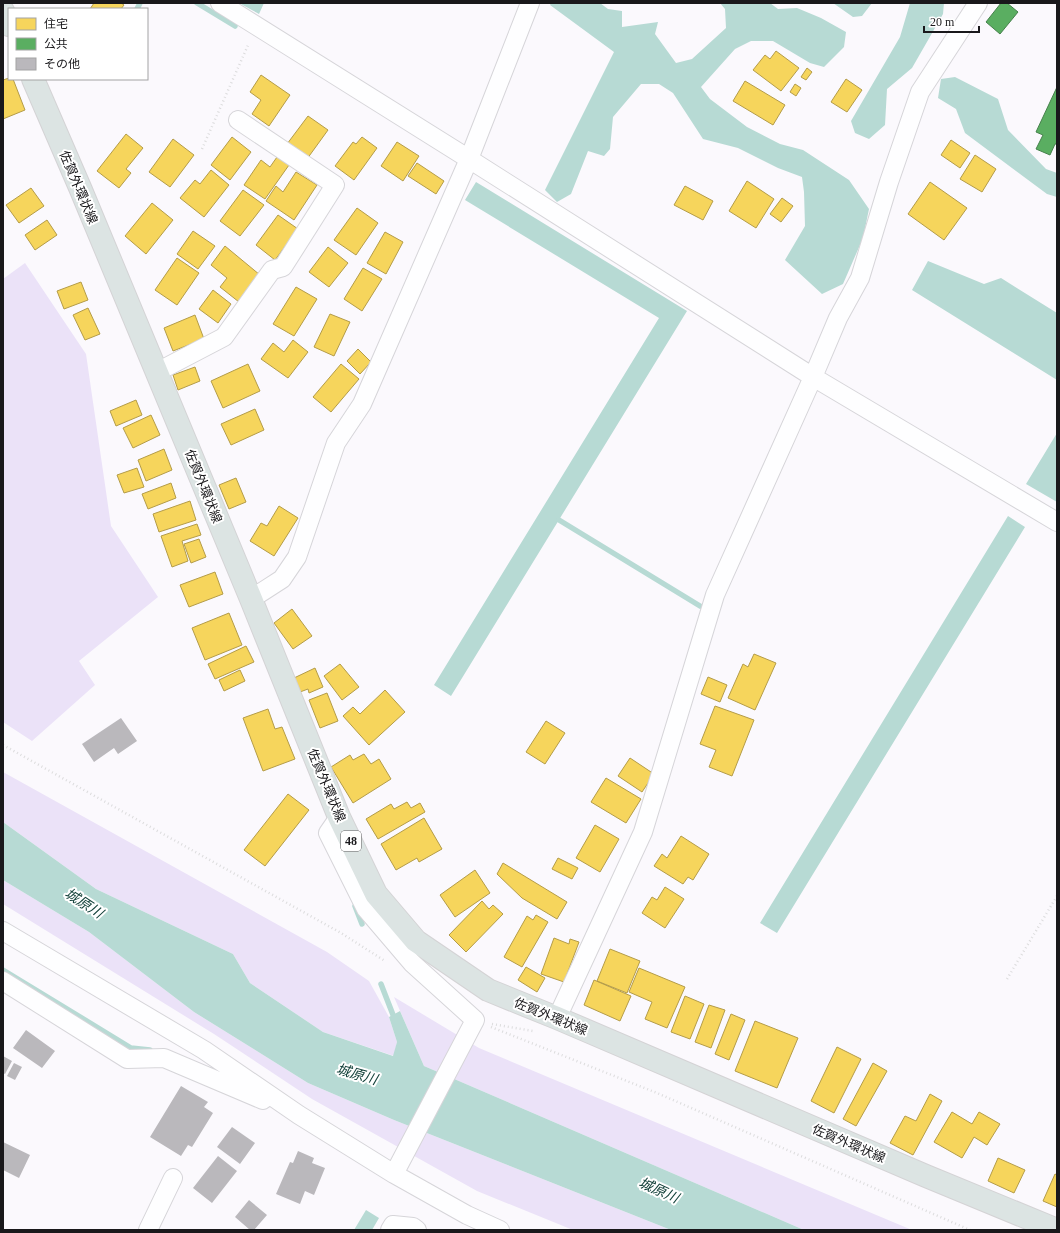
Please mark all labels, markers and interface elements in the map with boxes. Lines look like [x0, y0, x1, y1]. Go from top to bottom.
legend [8, 8, 148, 80]
scale bar [924, 8, 979, 34]
text: 20 m [930, 15, 955, 29]
text: 住宅 [44, 17, 68, 31]
text: 公共 [44, 37, 68, 51]
text: その他 [44, 57, 80, 71]
street label: 佐賀外環状線 [56, 148, 101, 226]
street label: 佐賀外環状線 [182, 447, 225, 525]
street label: 佐賀外環状線 [304, 746, 349, 824]
road number: 48 [341, 831, 361, 851]
water label: 城原川 [62, 886, 107, 922]
street label: 佐賀外環状線 [512, 995, 590, 1038]
water label: 城原川 [335, 1061, 381, 1088]
street label: 佐賀外環状線 [810, 1121, 888, 1166]
water label: 城原川 [637, 1175, 683, 1207]

